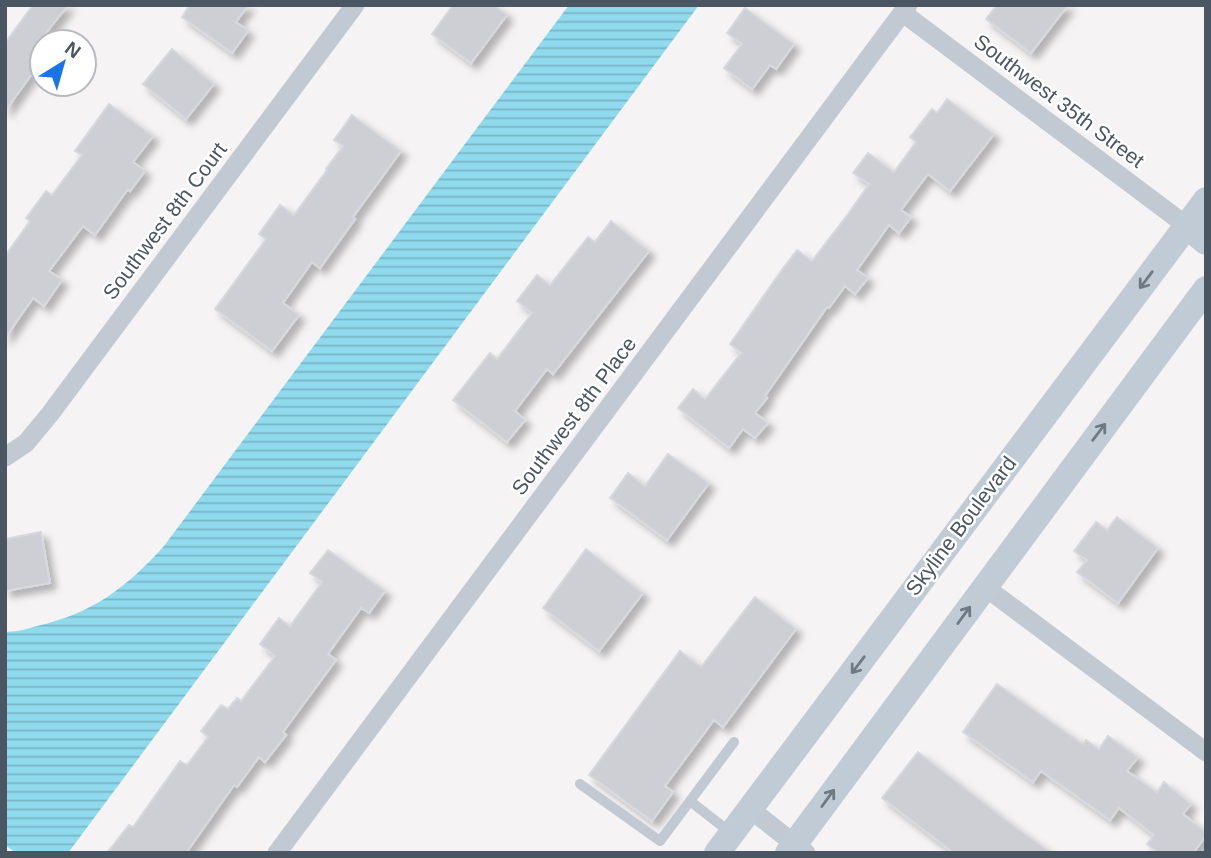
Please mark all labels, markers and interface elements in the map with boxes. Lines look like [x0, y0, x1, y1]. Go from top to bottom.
north arrow [28, 28, 98, 98]
street label: Southwest 35th Street [970, 29, 1149, 172]
text: N [61, 37, 85, 62]
street label: Southwest 8th Court [98, 138, 231, 304]
one-way arrow [1138, 270, 1153, 289]
street label: Southwest 8th Place [507, 332, 640, 499]
one-way arrow [1091, 423, 1106, 442]
street label: Skyline Boulevard [901, 452, 1020, 600]
one-way arrow [956, 606, 971, 625]
one-way arrow [850, 655, 865, 674]
one-way arrow [821, 789, 836, 808]

